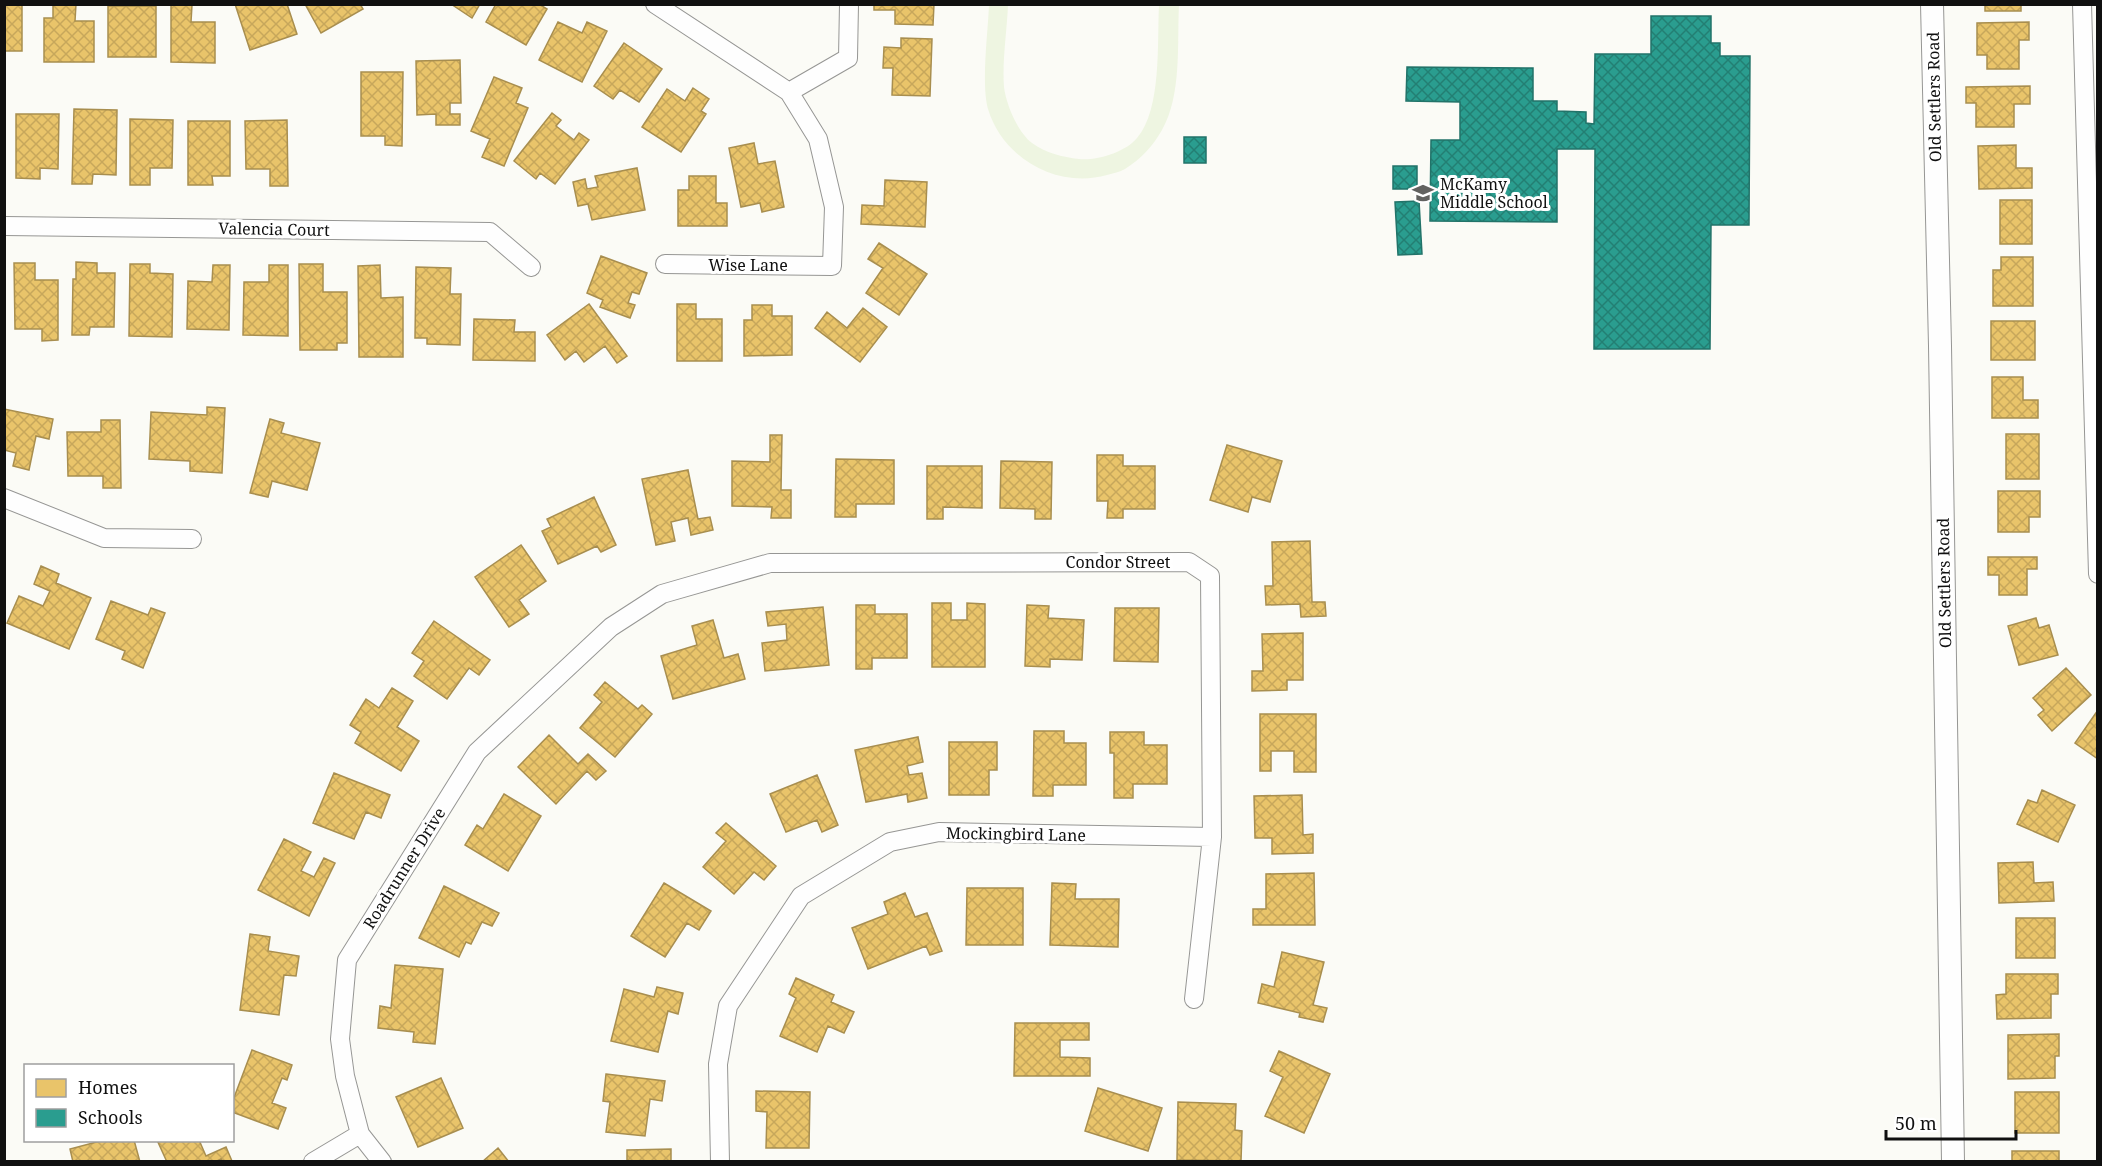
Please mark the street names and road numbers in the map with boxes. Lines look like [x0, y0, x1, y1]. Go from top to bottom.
street label: Old Settlers Road [1922, 31, 1946, 162]
street label: Valencia Court [218, 217, 330, 241]
street label: Wise Lane [708, 254, 788, 276]
street label: Old Settlers Road [1932, 517, 1956, 648]
street label: Condor Street [1066, 551, 1171, 573]
street label: Roadrunner Drive [358, 803, 450, 933]
street label: Mockingbird Lane [946, 822, 1086, 846]

